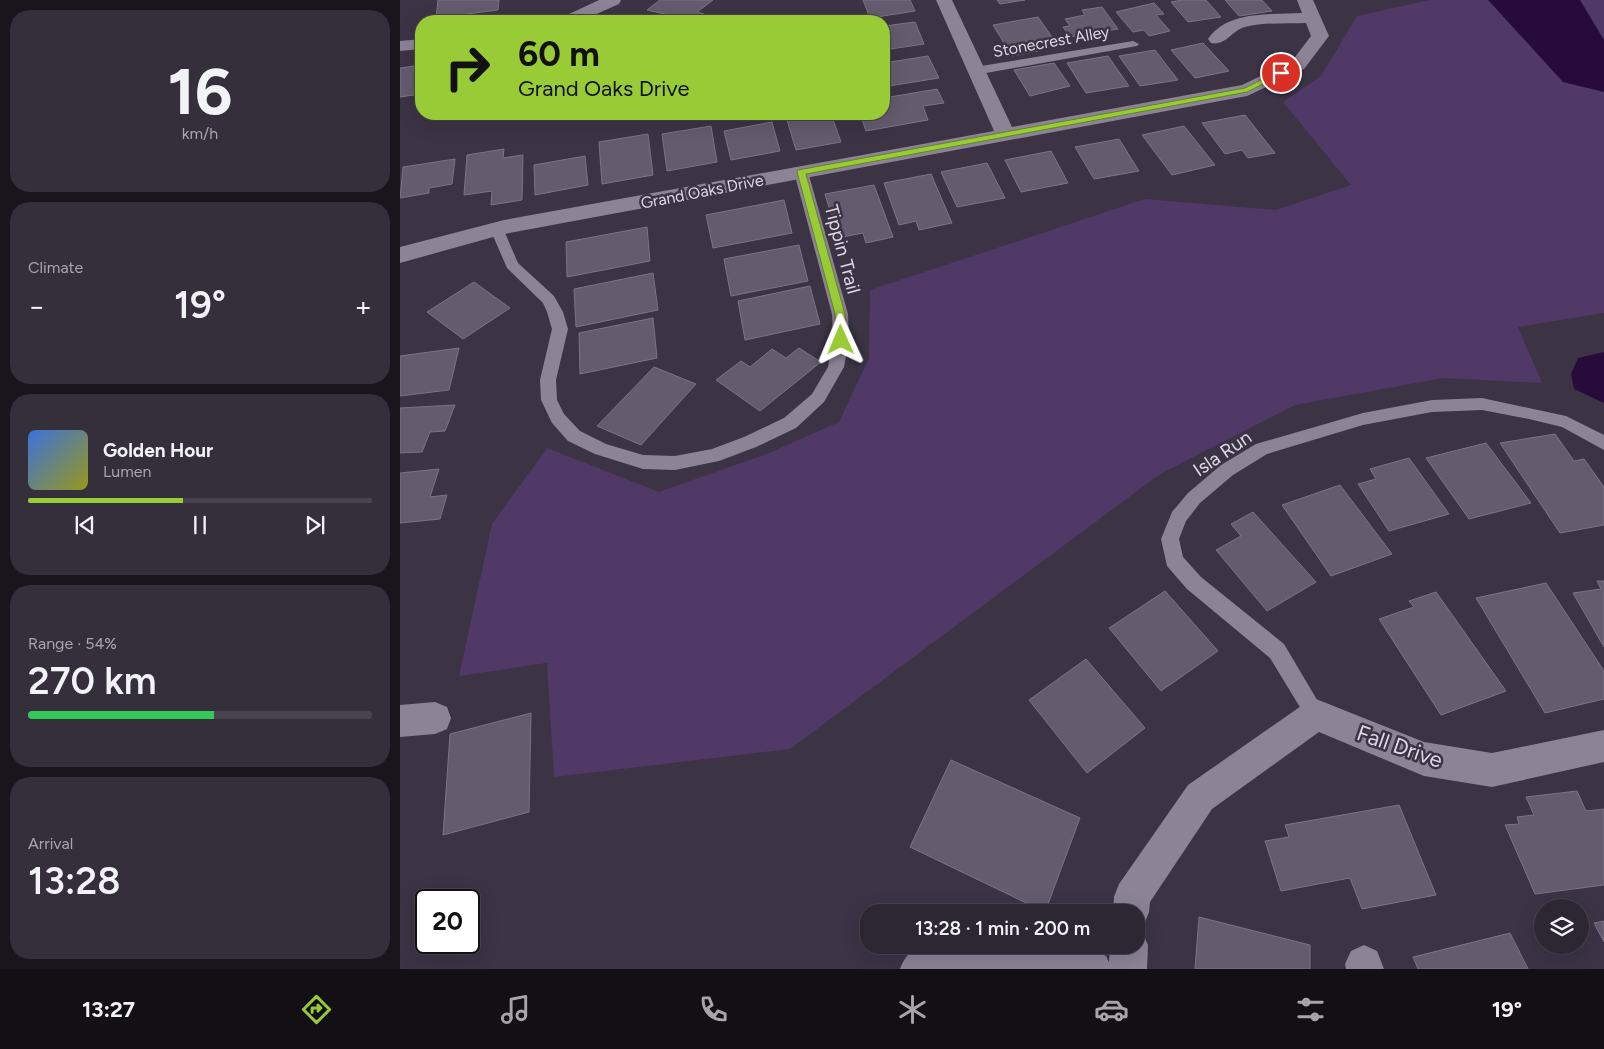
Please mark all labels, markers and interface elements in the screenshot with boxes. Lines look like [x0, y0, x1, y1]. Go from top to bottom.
street label: Stonecrest Alley [991, 22, 1111, 61]
text: 60 m [518, 33, 600, 75]
icon: right [435, 35, 500, 100]
text: 16 [167, 52, 233, 130]
pin [1260, 52, 1302, 94]
icon: arrive [1267, 59, 1295, 87]
text: Grand Oaks Drive [518, 75, 690, 102]
text: km/h [182, 124, 218, 143]
street label: Grand Oaks Drive [639, 170, 765, 213]
street label: Tippin Trail [820, 202, 865, 296]
text: Climate [28, 258, 83, 277]
text: 19° [174, 282, 226, 328]
text: − [28, 289, 45, 323]
text: + [355, 289, 372, 323]
position arrow [814, 313, 866, 365]
street label: Isla Run [1189, 426, 1256, 481]
text: Golden Hour [103, 439, 213, 462]
text: Lumen [103, 462, 152, 481]
icon: previous [71, 511, 99, 539]
icon: pause [186, 511, 214, 539]
icon: next [301, 511, 329, 539]
text: Range · 54% [28, 634, 117, 653]
text: 270 km [28, 658, 157, 704]
street label: Fall Drive [1353, 719, 1446, 774]
text: Arrival [28, 834, 73, 853]
text: 13:28 [28, 858, 121, 904]
speed limit sign: 20 [415, 889, 480, 954]
map controls [1534, 899, 1589, 954]
button: layers [1534, 899, 1589, 954]
text: 13:28 · 1 min · 200 m [915, 917, 1090, 940]
icon: directions [299, 992, 334, 1027]
icon: music [498, 992, 533, 1027]
icon: phone [696, 992, 731, 1027]
icon: climate [895, 992, 930, 1027]
icon: car [1094, 992, 1129, 1027]
icon: filters [1293, 992, 1328, 1027]
text: 13:27 [82, 996, 135, 1023]
text: 19° [1492, 996, 1522, 1023]

